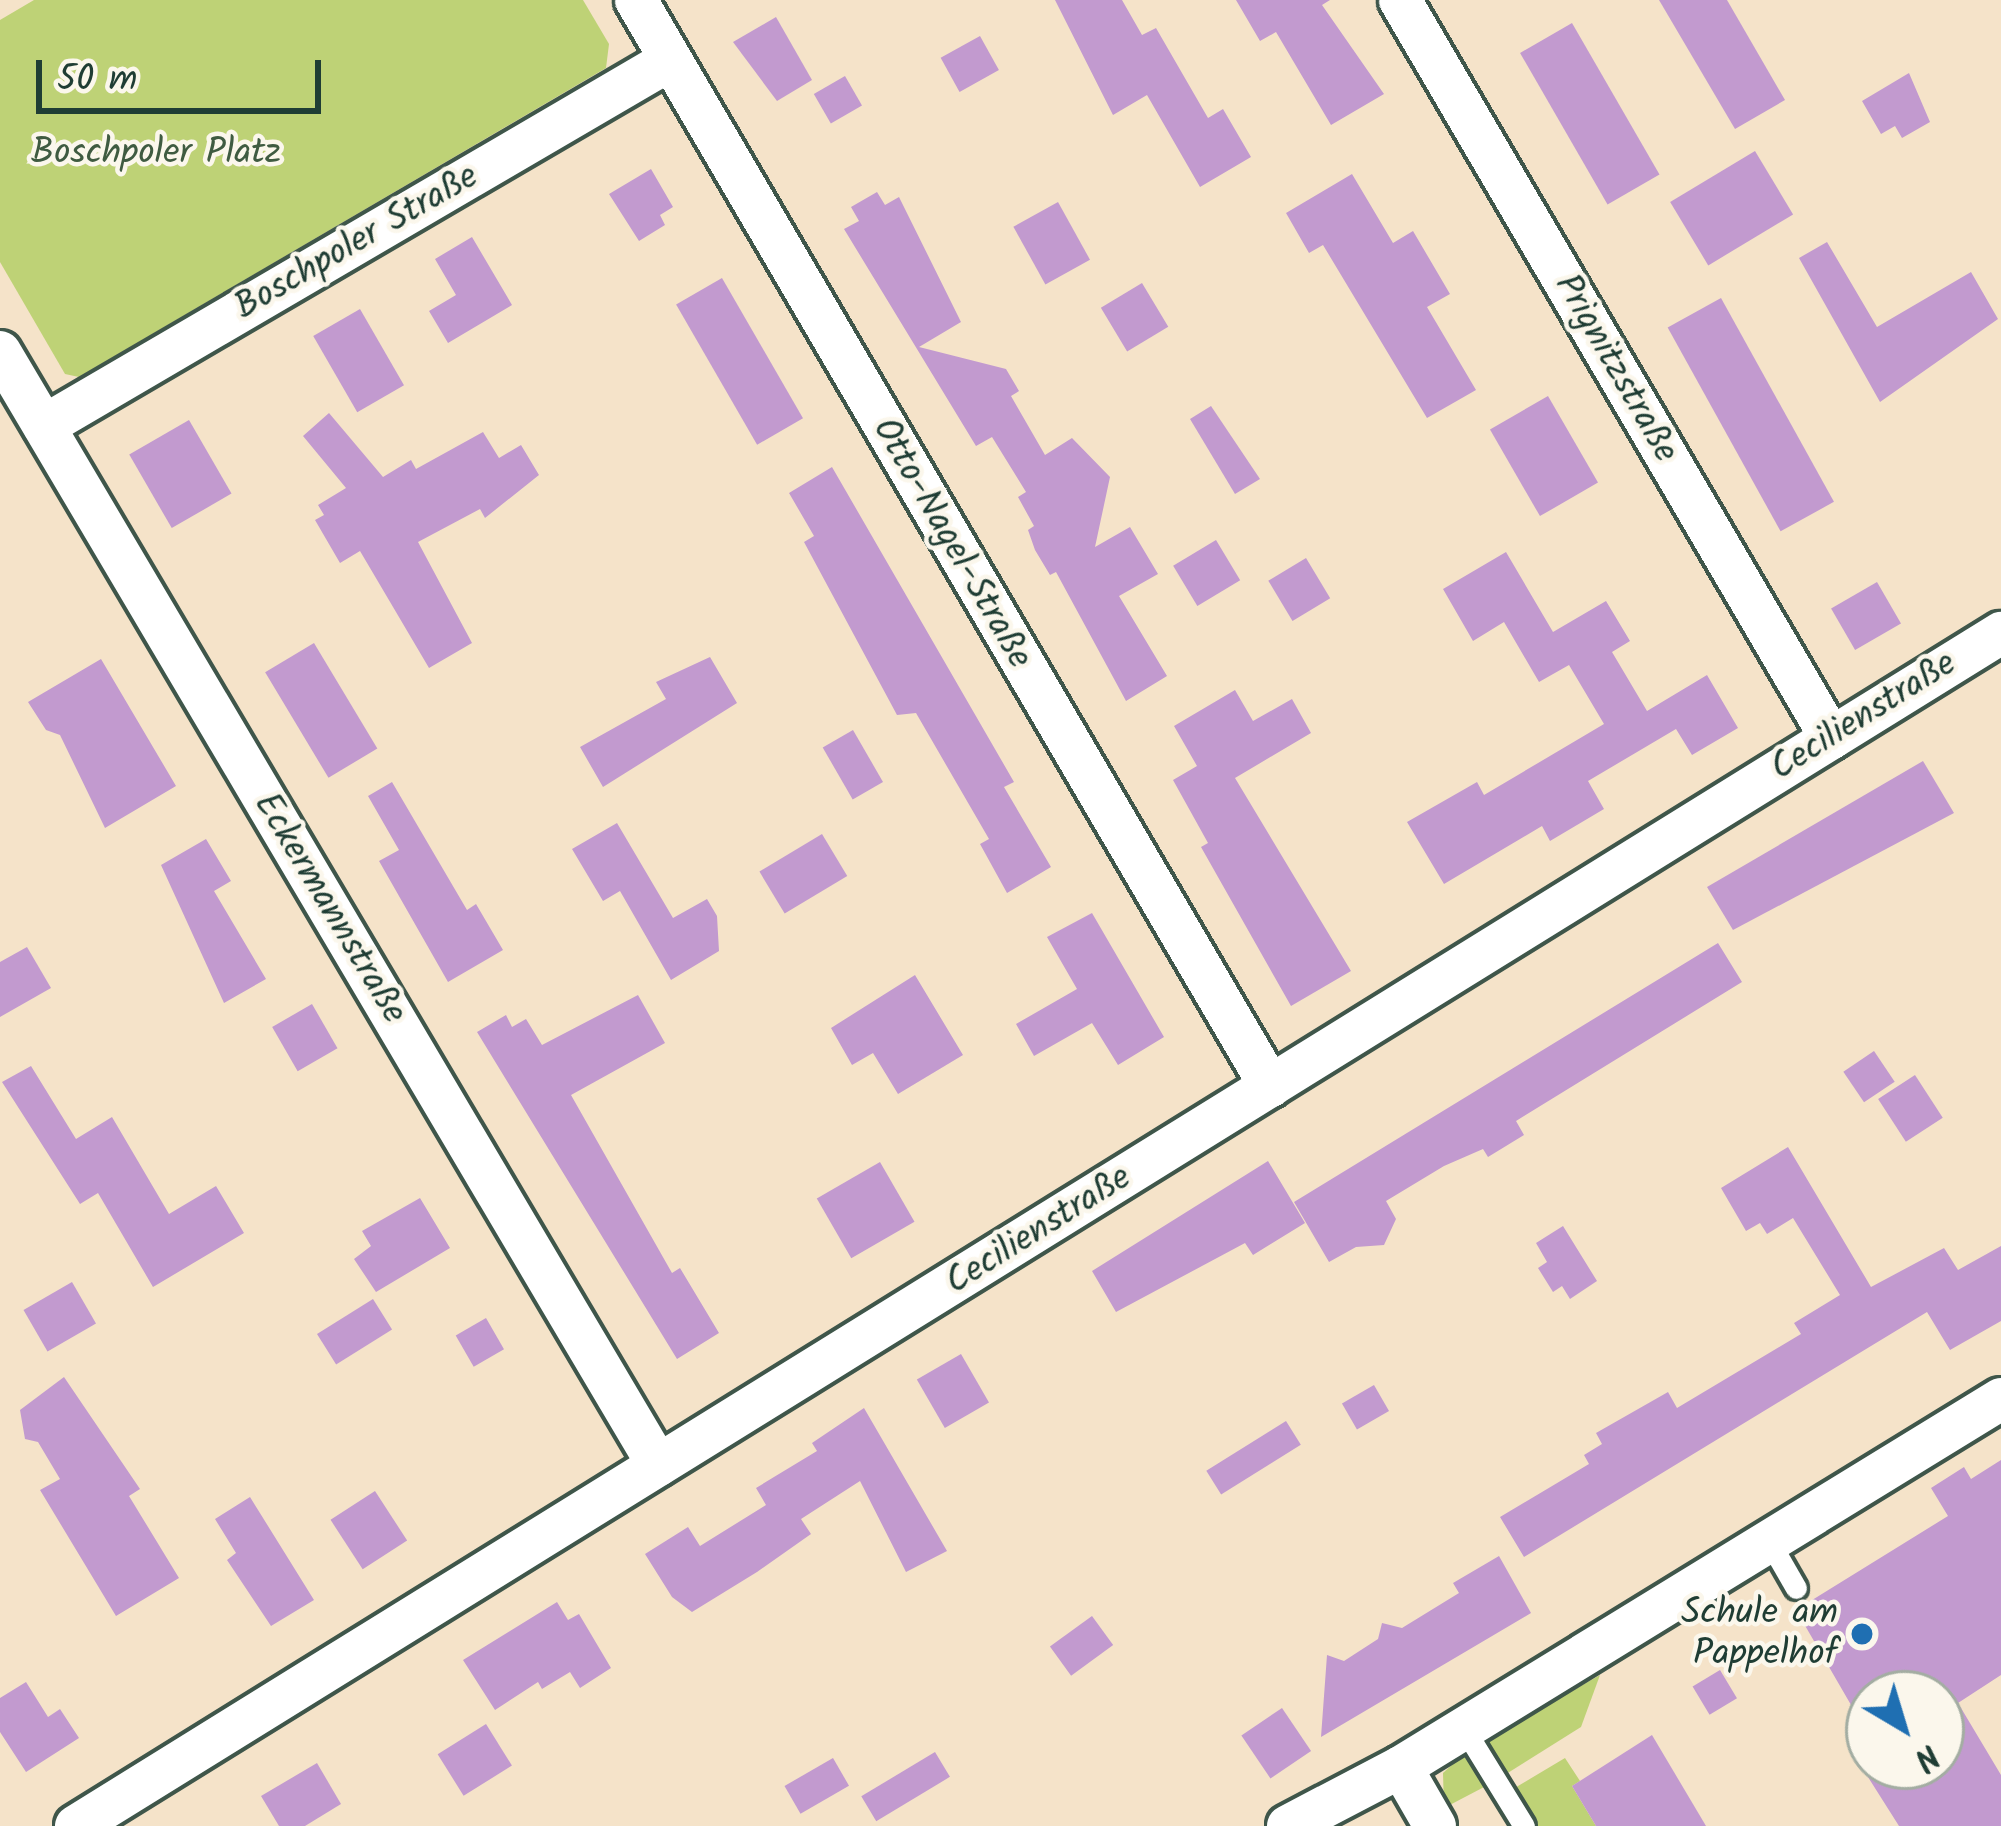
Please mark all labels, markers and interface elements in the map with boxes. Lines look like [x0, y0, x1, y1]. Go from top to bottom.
scale bar [42, 36, 327, 110]
text: 50 m [57, 52, 137, 109]
park label: Boschpoler Platz [31, 132, 281, 176]
street label: Boschpoler Straße [228, 156, 486, 330]
street label: Prignitzstraße [1544, 267, 1686, 471]
street label: Otto-Nagel-Straße [862, 411, 1040, 677]
street label: Cecilienstraße [1763, 643, 1965, 791]
street label: Eckermannstraße [243, 786, 415, 1032]
street label: Cecilienstraße [938, 1157, 1140, 1305]
place label: Schule am Pappelhof [1681, 1591, 1838, 1676]
marker: Schule am Pappelhof [1849, 1621, 1875, 1647]
north arrow [1845, 1670, 1965, 1790]
text: N [1901, 1729, 1950, 1784]

